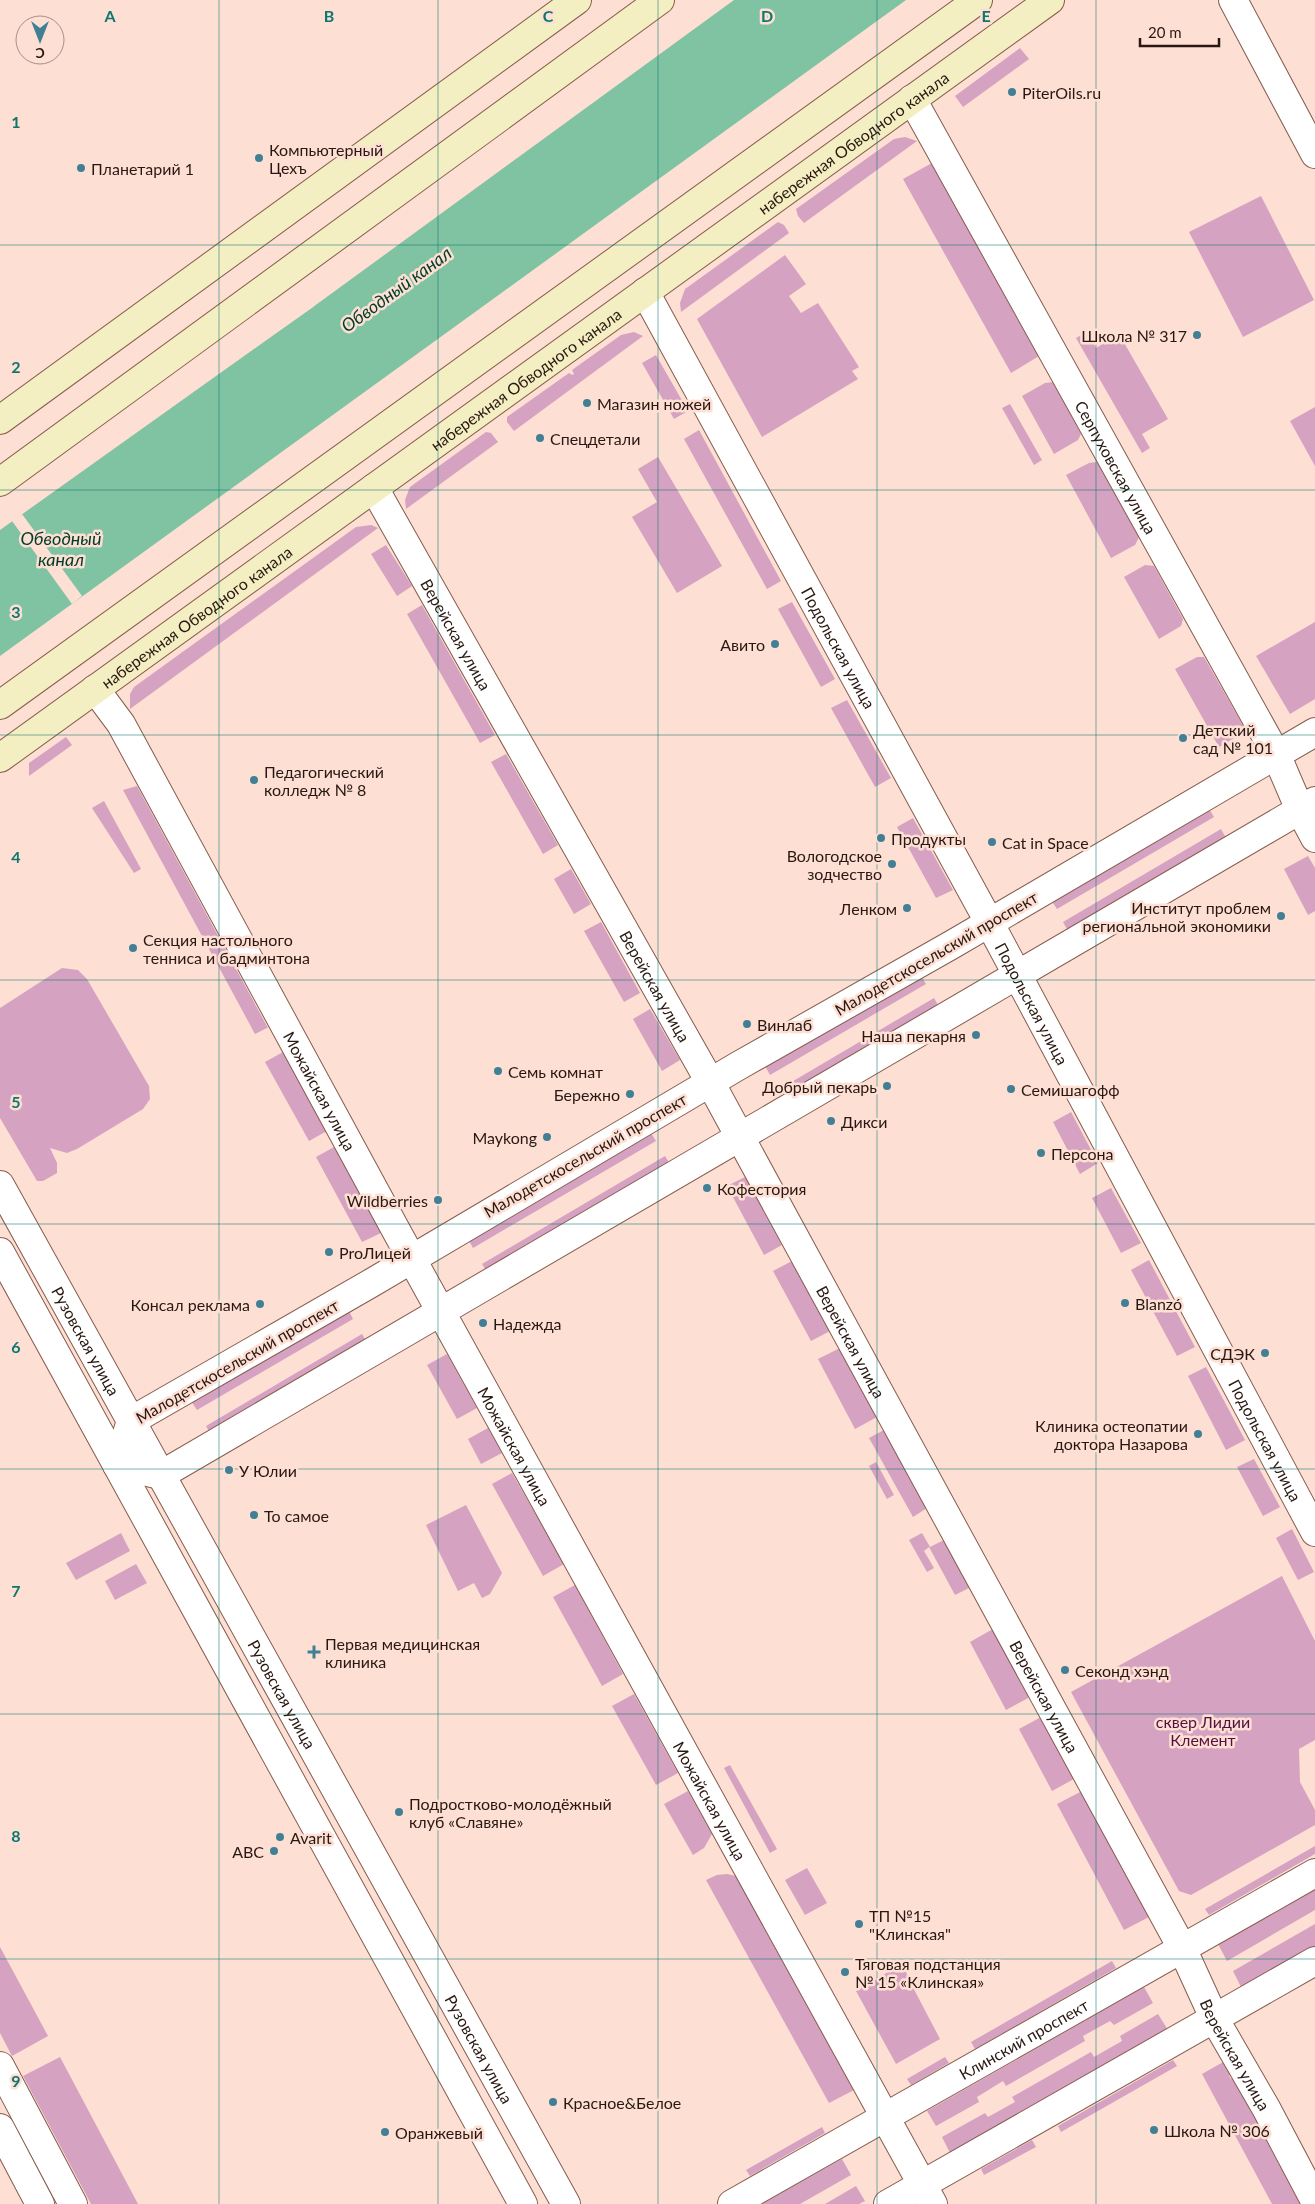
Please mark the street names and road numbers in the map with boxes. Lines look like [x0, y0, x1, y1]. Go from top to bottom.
street label: набережная Обводного канала [754, 67, 952, 217]
street label: набережная Обводного канала [426, 304, 624, 454]
street label: Серпуховская улица [1072, 397, 1161, 537]
street label: набережная Обводного канала [97, 541, 295, 692]
street label: Верейская улица [418, 575, 496, 693]
street label: Подольская улица [798, 583, 880, 712]
street label: Малодетскосельский проспект [831, 887, 1041, 1019]
street label: Верейская улица [617, 927, 695, 1045]
street label: Подольская улица [992, 939, 1073, 1068]
street label: Можайская улица [280, 1028, 360, 1154]
street label: Малодетскосельский проспект [480, 1089, 690, 1221]
street label: Верейская улица [813, 1282, 890, 1401]
street label: Рузовская улица [49, 1283, 124, 1398]
street label: Малодетскосельский проспект [132, 1295, 342, 1427]
street label: Подольская улица [1225, 1376, 1306, 1504]
street label: Можайская улица [475, 1383, 555, 1509]
street label: Рузовская улица [245, 1636, 320, 1752]
street label: Верейская улица [1007, 1637, 1083, 1756]
street label: Можайская улица [670, 1738, 751, 1863]
street label: Рузовская улица [442, 1991, 518, 2106]
street label: Клинский проспект [955, 1994, 1091, 2083]
street label: Верейская улица [1197, 1996, 1275, 2113]

